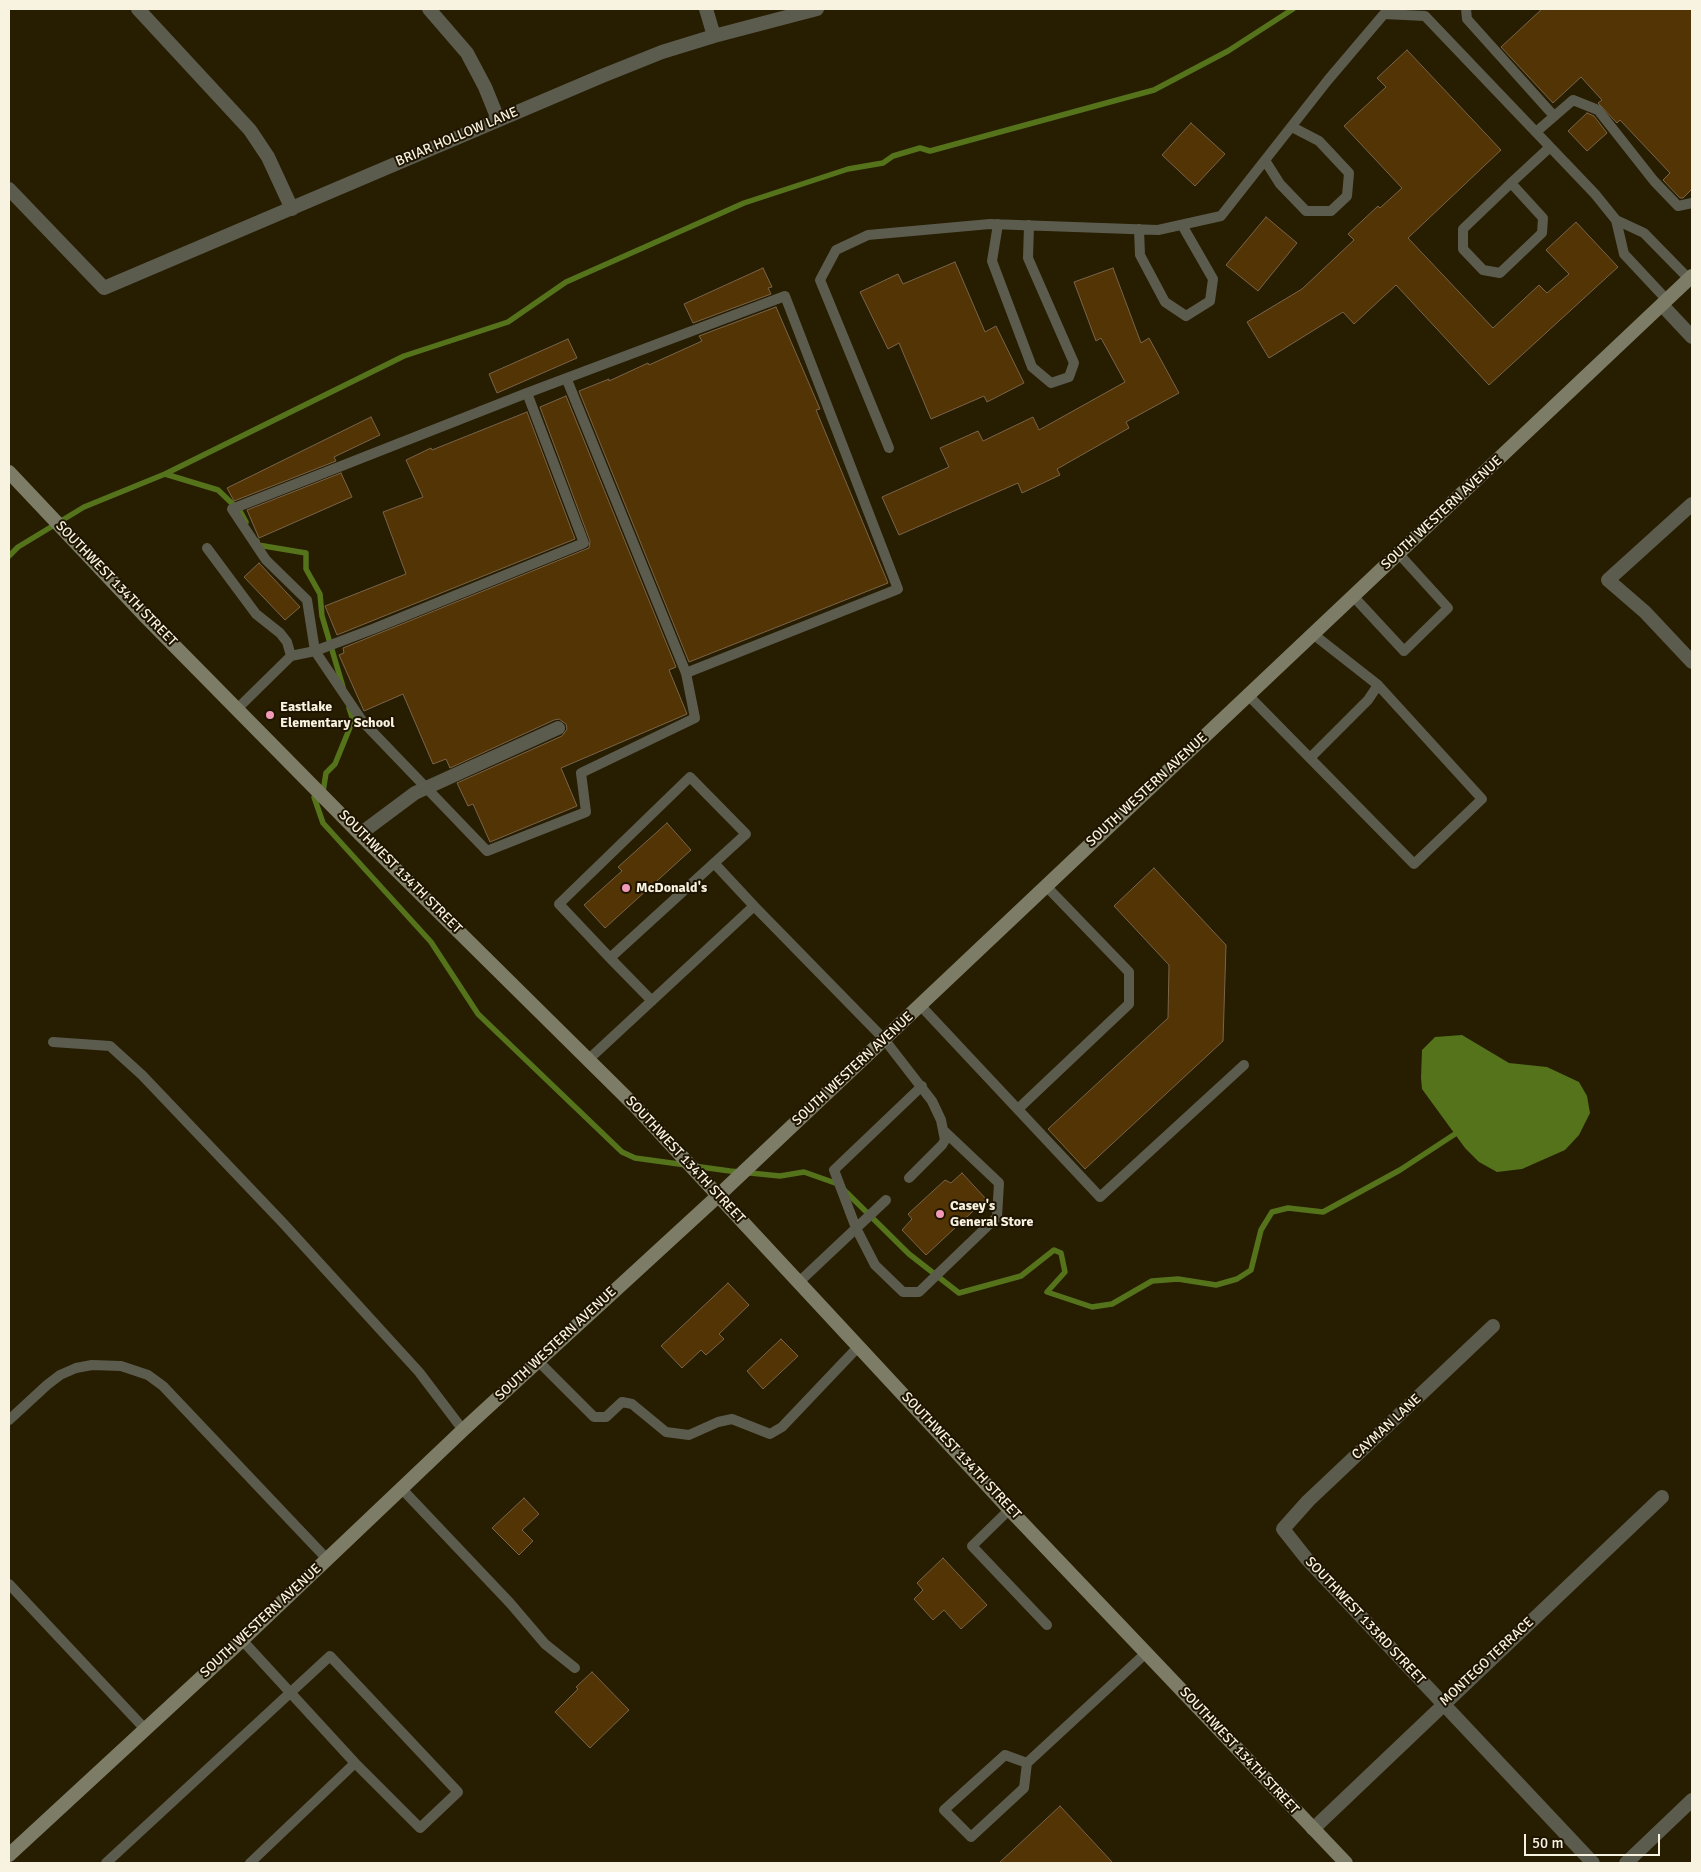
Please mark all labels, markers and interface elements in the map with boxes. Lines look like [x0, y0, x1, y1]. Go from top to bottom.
street label: BRIAR HOLLOW LANE [393, 104, 521, 170]
street label: SOUTH WESTERN AVENUE [1378, 453, 1506, 573]
street label: SOUTHWEST 134TH STREET [52, 518, 180, 650]
place label: Eastlake Elementary School [280, 699, 395, 732]
marker: Eastlake Elementary School [264, 709, 276, 721]
street label: SOUTH WESTERN AVENUE [1083, 730, 1211, 850]
street label: SOUTHWEST 134TH STREET [335, 807, 465, 937]
place label: McDonald's [636, 880, 707, 896]
marker: McDonald's [620, 882, 632, 894]
street label: SOUTH WESTERN AVENUE [789, 1009, 917, 1129]
street label: SOUTHWEST 134TH STREET [622, 1093, 748, 1227]
place label: Casey's General Store [950, 1198, 1033, 1230]
marker: Casey's General Store [934, 1208, 946, 1220]
street label: SOUTH WESTERN AVENUE [492, 1284, 620, 1404]
street label: SOUTHWEST 134TH STREET [898, 1389, 1024, 1523]
street label: CAYMAN LANE [1349, 1391, 1425, 1463]
street label: SOUTHWEST 133RD STREET [1301, 1554, 1429, 1688]
street label: SOUTH WESTERN AVENUE [197, 1561, 325, 1681]
street label: MONTEGO TERRACE [1437, 1614, 1537, 1710]
street label: SOUTHWEST 134TH STREET [1176, 1684, 1302, 1818]
scale bar [1526, 1824, 1662, 1856]
text: 50 m [1532, 1834, 1563, 1852]

